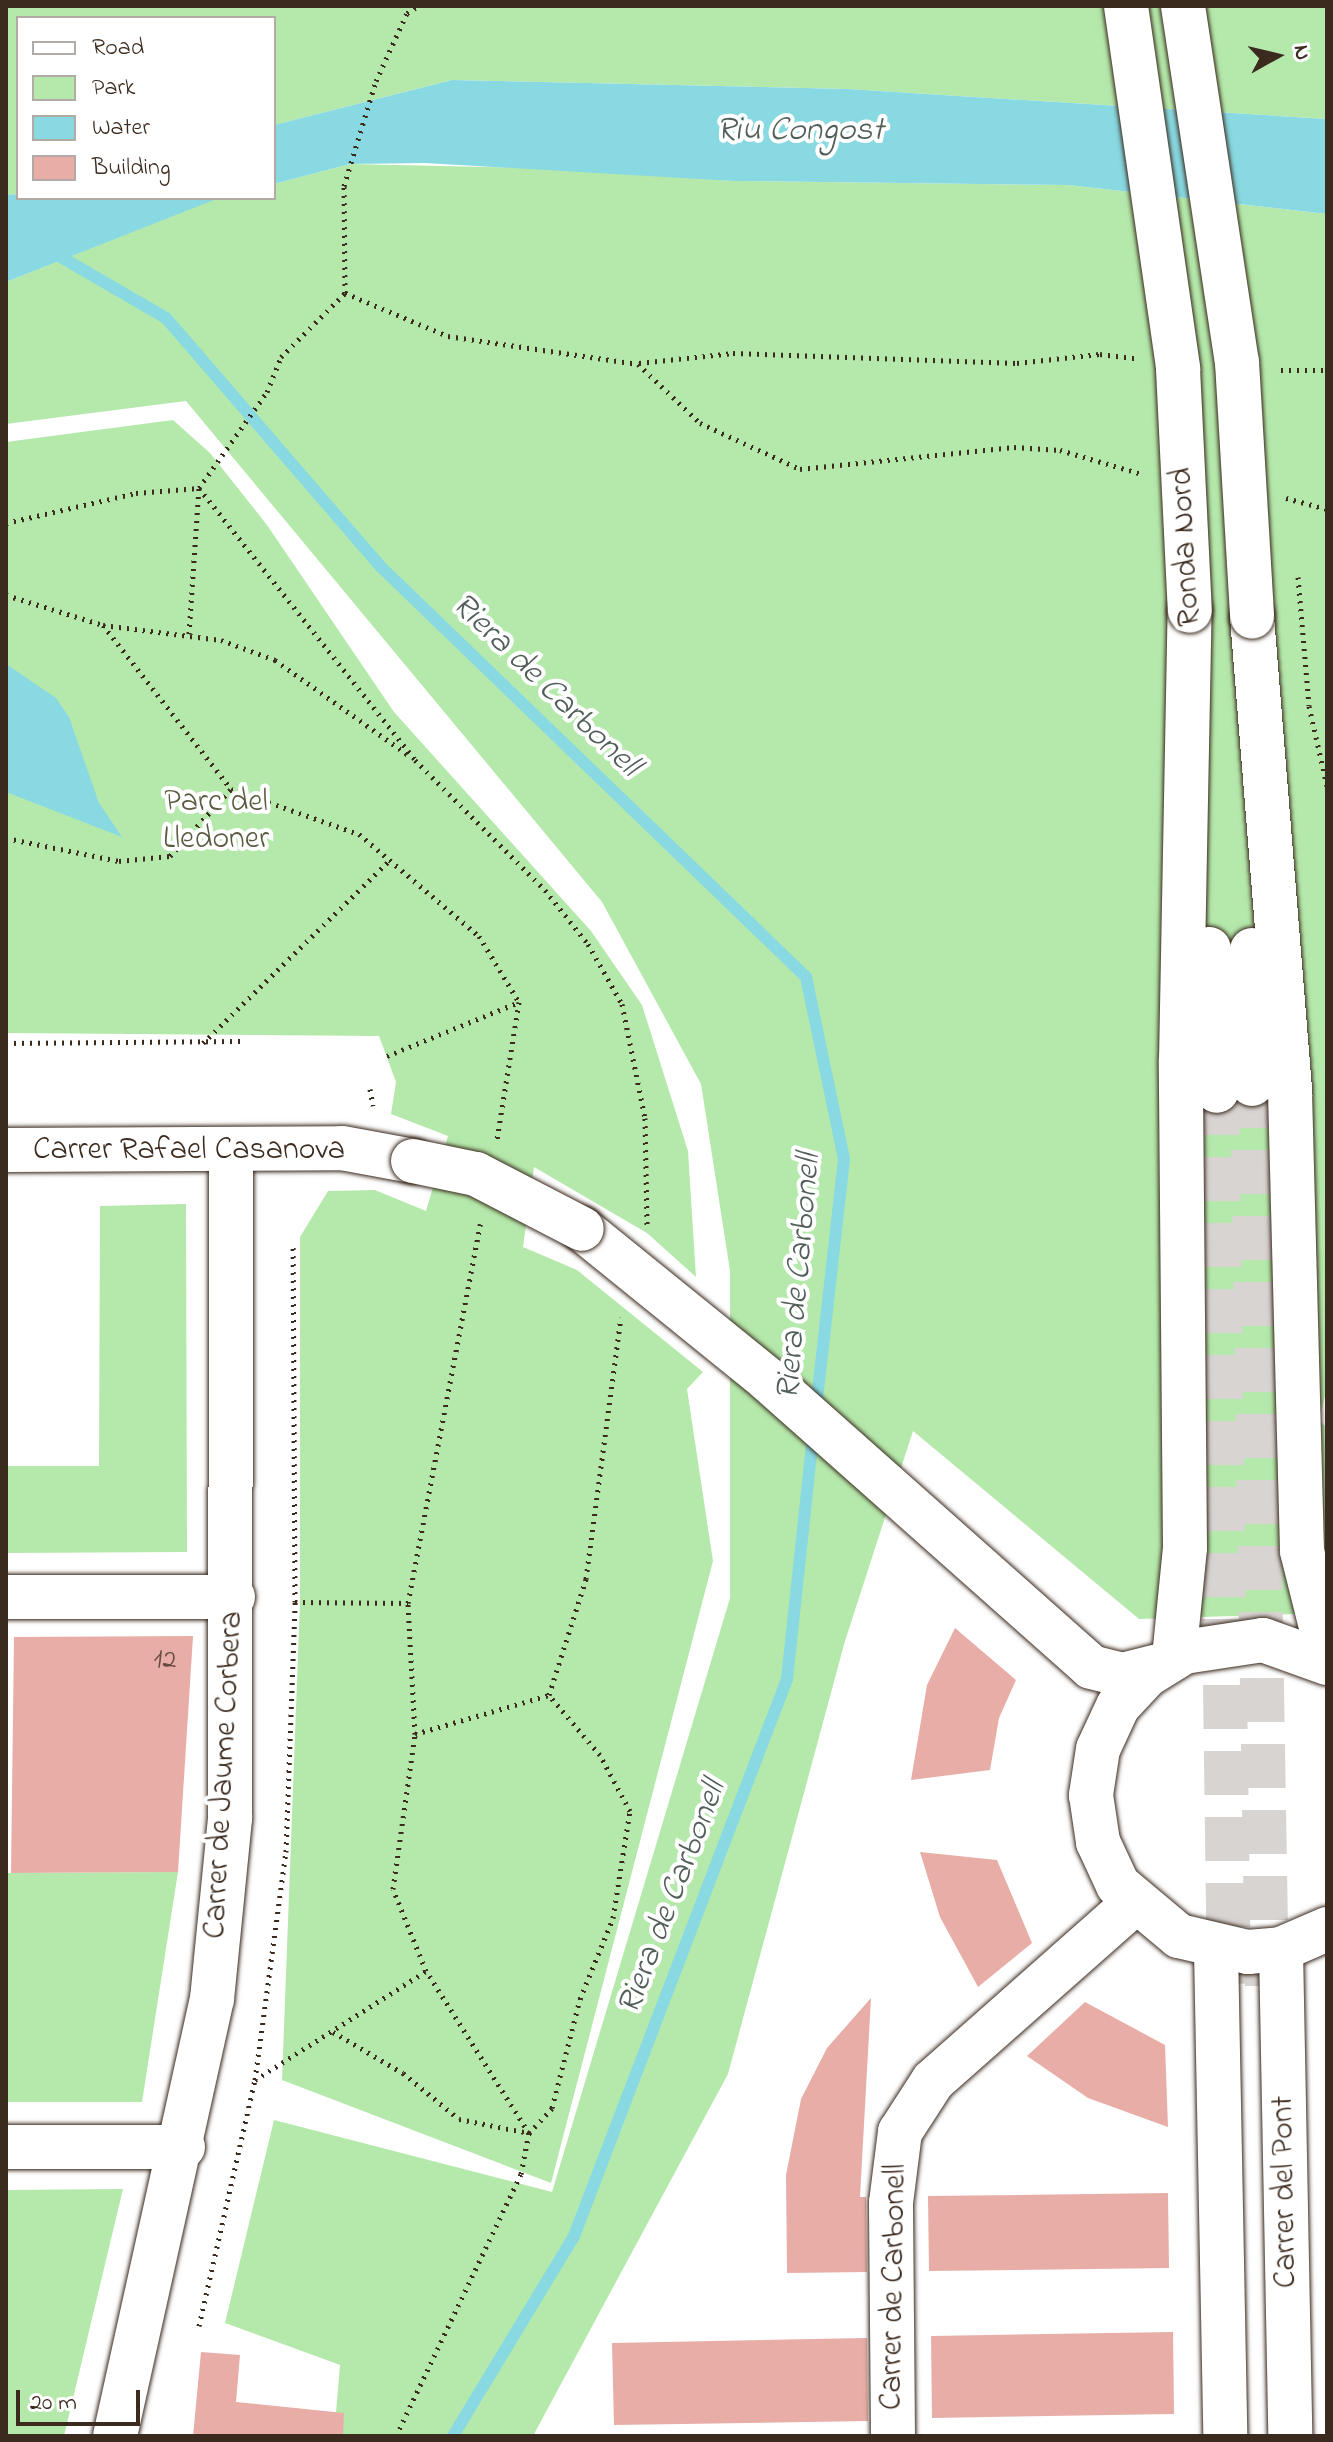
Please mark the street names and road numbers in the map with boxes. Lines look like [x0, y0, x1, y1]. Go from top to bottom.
street label: Ronda Nord [1164, 466, 1210, 628]
street label: Carrer Rafael Casanova [33, 1132, 345, 1170]
street label: Carrer de Jaume Corbera [197, 1610, 253, 1940]
street label: Carrer del Pont [1265, 2095, 1307, 2289]
street label: Carrer de Carbonell [874, 2163, 916, 2411]

